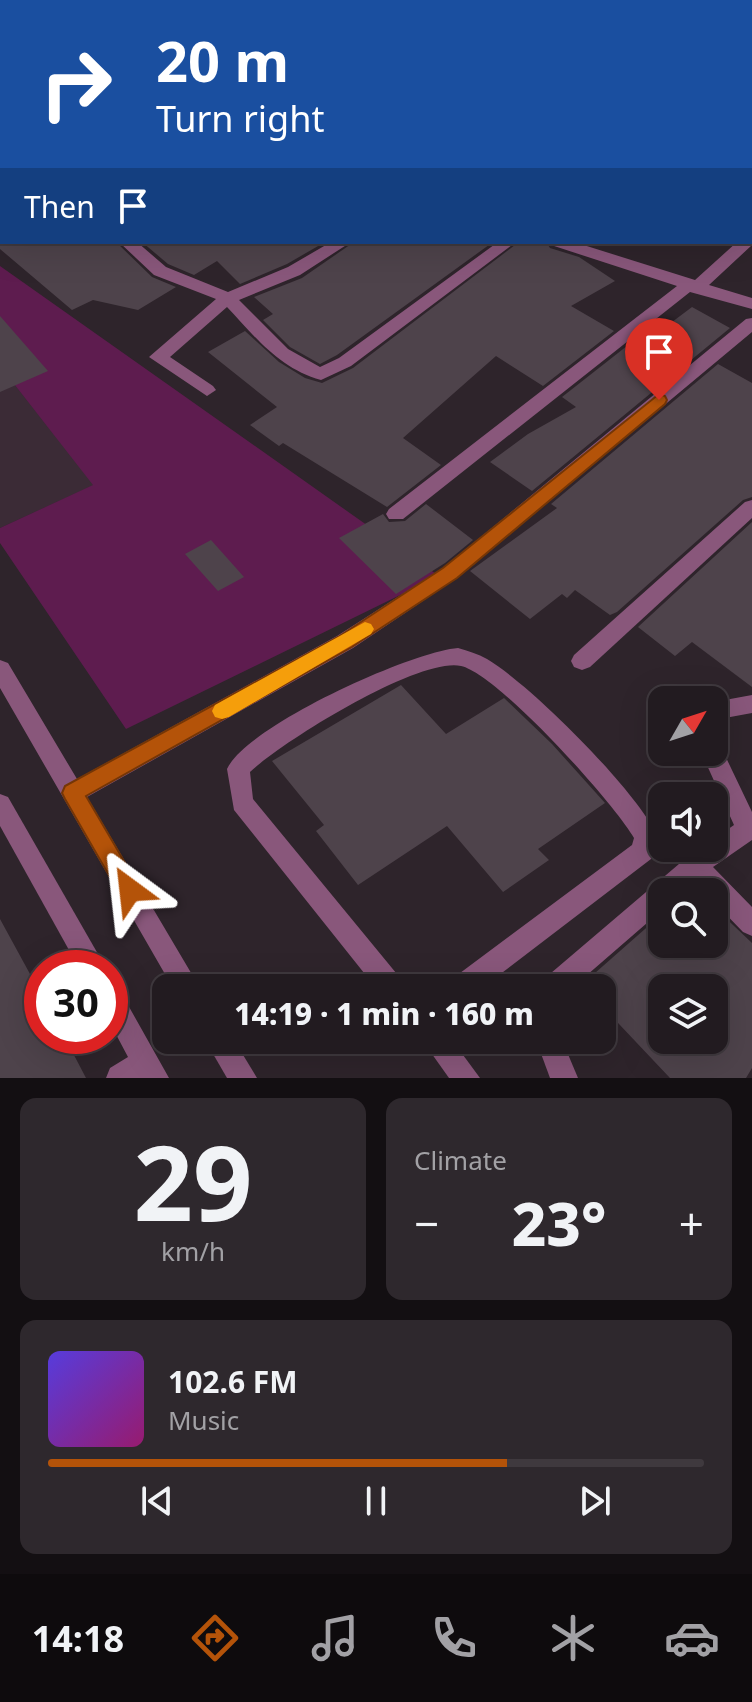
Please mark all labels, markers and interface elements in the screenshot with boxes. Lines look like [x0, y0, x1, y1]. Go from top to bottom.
text: 20 m [156, 22, 289, 98]
icon: right [24, 32, 128, 136]
text: Turn right [156, 94, 324, 143]
icon: arrive [111, 184, 155, 228]
text: Then [24, 186, 95, 227]
pin [625, 318, 693, 400]
icon: arrive [637, 330, 681, 374]
north arrow [648, 686, 728, 766]
map controls [648, 686, 728, 1054]
button: sound [648, 782, 728, 862]
position arrow [88, 848, 172, 932]
button: search [648, 878, 728, 958]
speed limit sign: 30 [24, 950, 128, 1054]
button: layers [648, 974, 728, 1054]
text: 14:19 · 1 min · 160 m [234, 993, 534, 1034]
text: 29 [134, 1110, 252, 1251]
text: Climate [414, 1142, 507, 1178]
text: 23° [512, 1182, 606, 1264]
text: − [414, 1193, 439, 1253]
text: + [679, 1193, 704, 1253]
text: km/h [161, 1233, 225, 1269]
text: 102.6 FM [168, 1361, 298, 1402]
text: Music [168, 1402, 239, 1438]
icon: previous [135, 1479, 179, 1523]
icon: pause [354, 1479, 398, 1523]
icon: next [573, 1479, 617, 1523]
icon: directions [187, 1610, 243, 1666]
icon: music [307, 1610, 363, 1666]
icon: phone [426, 1610, 482, 1666]
icon: climate [545, 1610, 601, 1666]
icon: car [664, 1610, 720, 1666]
text: 14:18 [32, 1614, 124, 1663]

